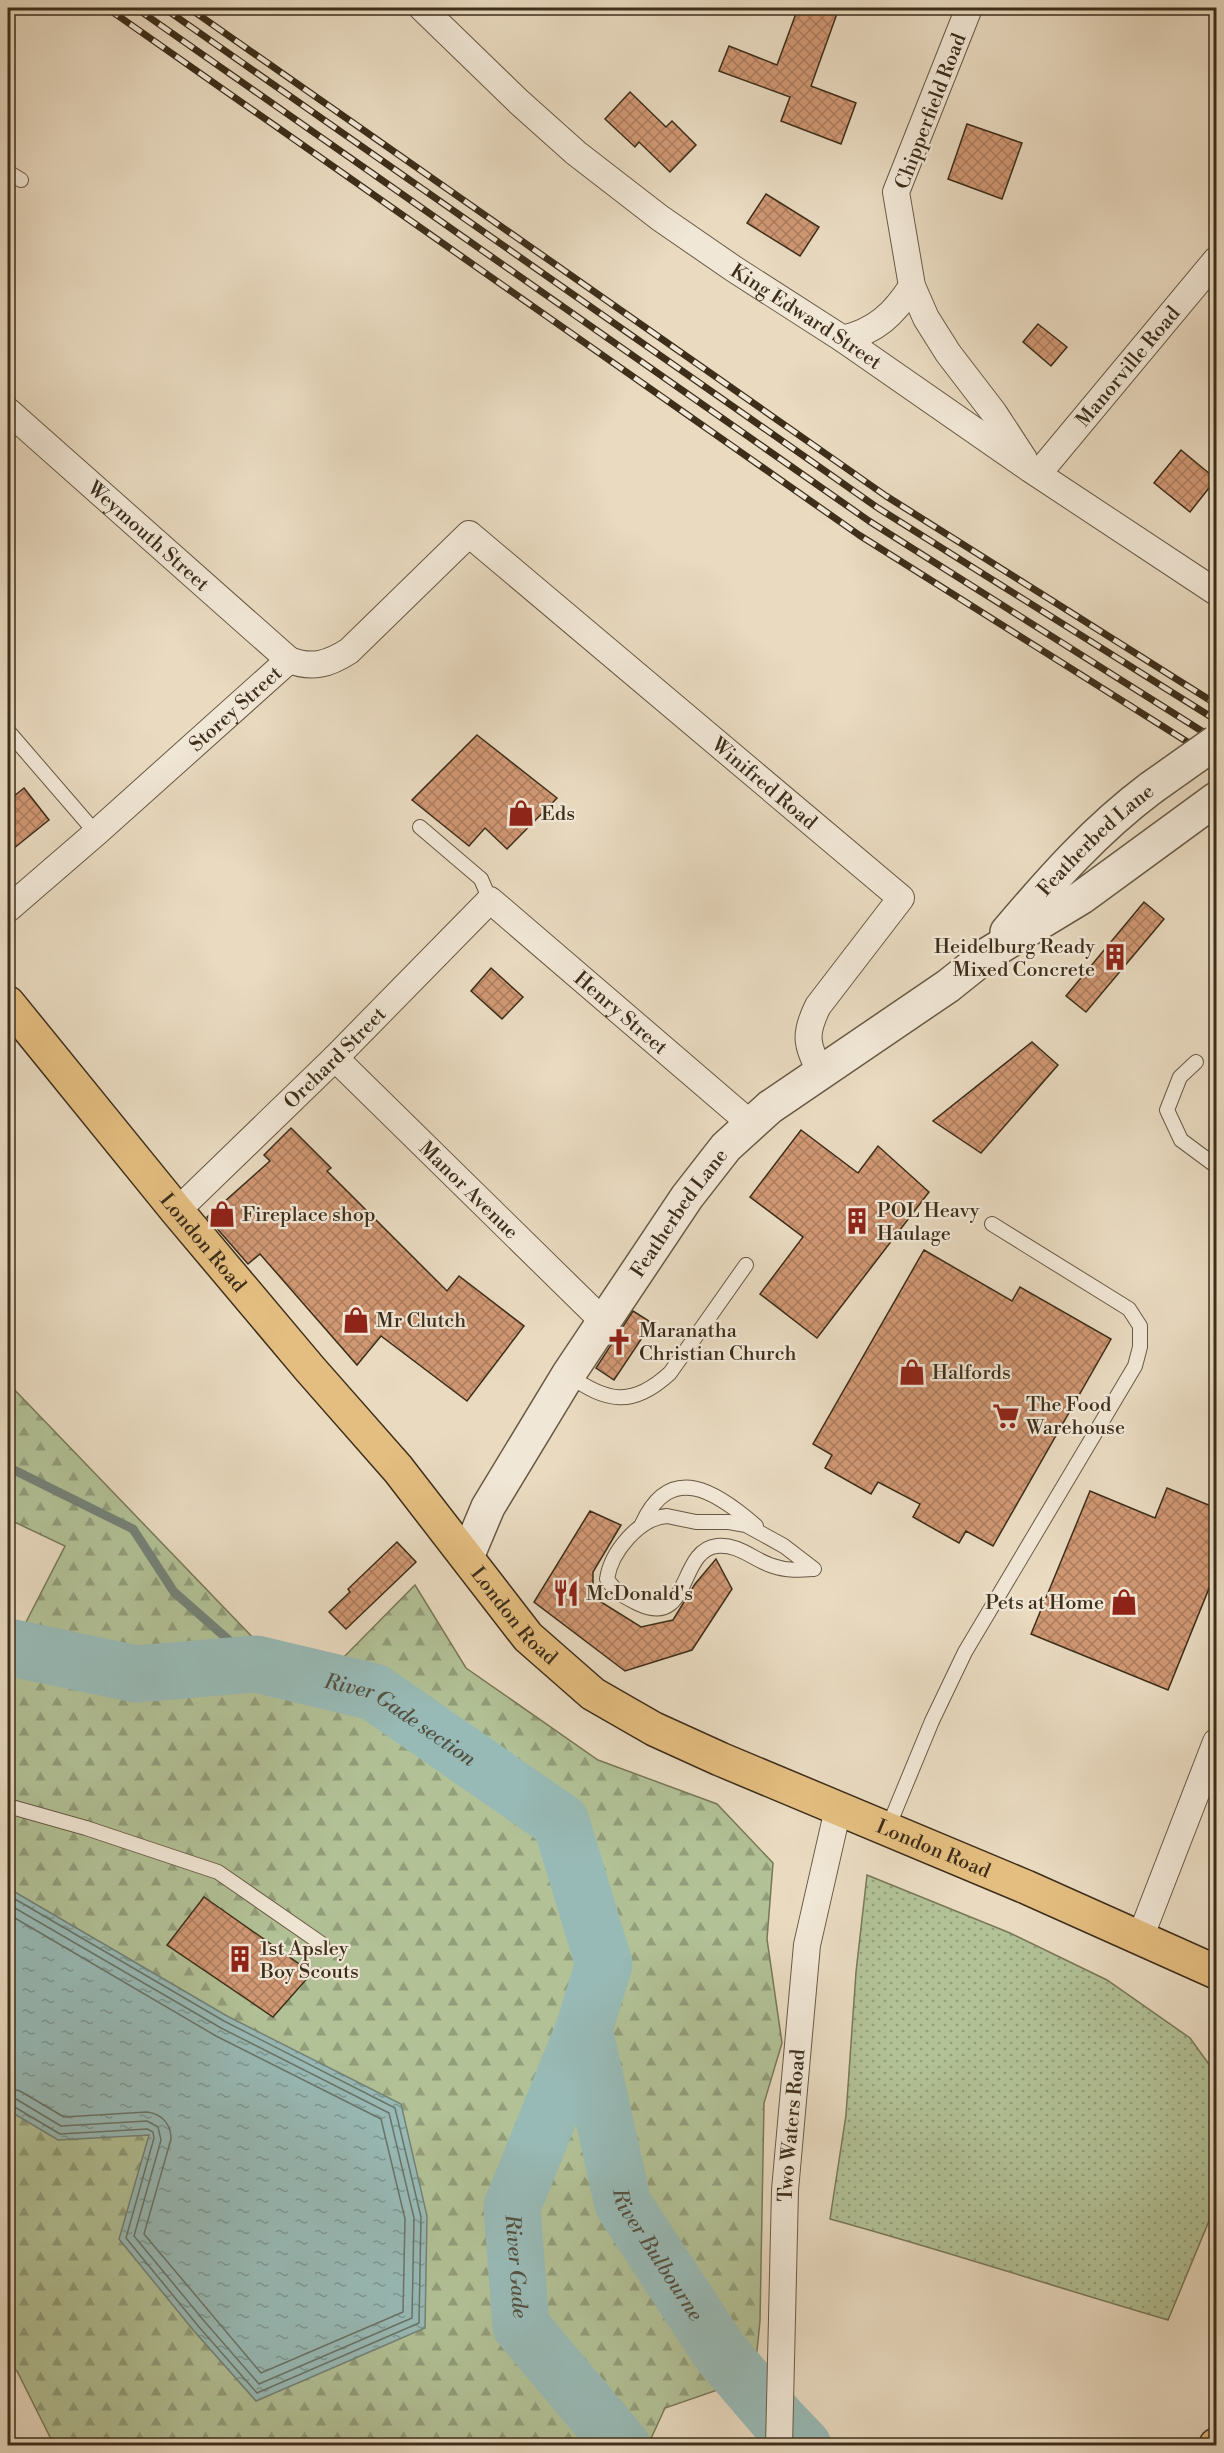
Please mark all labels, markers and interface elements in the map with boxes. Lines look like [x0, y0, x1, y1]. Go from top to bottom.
street label: Chipperfield Road [890, 30, 973, 193]
street label: King Edward Street [725, 259, 886, 376]
street label: Manorville Road [1071, 301, 1186, 433]
street label: Weymouth Street [81, 476, 214, 597]
street label: Storey Street [184, 661, 288, 758]
street label: Winifred Road [705, 732, 822, 836]
street label: Featherbed Lane [1033, 779, 1160, 902]
shop icon: Eds [506, 798, 536, 828]
place label: Eds [541, 802, 575, 827]
place label: Heidelburg Ready Mixed Concrete [934, 935, 1095, 983]
building icon: Heidelburg Ready Mixed Concrete [1100, 942, 1130, 972]
street label: Henry Street [568, 966, 672, 1061]
street label: Orchard Street [279, 1002, 392, 1115]
street label: Manor Avenue [413, 1136, 523, 1245]
street label: Featherbed Lane [626, 1144, 734, 1283]
street label: London Road [154, 1189, 251, 1298]
shop icon: Fireplace shop [207, 1199, 237, 1229]
place label: POL Heavy Haulage [877, 1199, 980, 1247]
place label: Fireplace shop [242, 1203, 376, 1228]
building icon: POL Heavy Haulage [842, 1206, 872, 1236]
shop icon: Mr Clutch [341, 1305, 371, 1335]
place label: Mr Clutch [376, 1309, 466, 1334]
place label: Maranatha Christian Church [639, 1319, 796, 1367]
church icon: Maranatha Christian Church [604, 1327, 634, 1357]
shop icon: Halfords [897, 1357, 927, 1387]
place label: Halfords [932, 1361, 1011, 1386]
place label: The Food Warehouse [1025, 1393, 1125, 1441]
supermarket icon: The Food Warehouse [991, 1401, 1021, 1431]
street label: London Road [464, 1562, 562, 1671]
restaurant icon: McDonald's [551, 1578, 581, 1608]
place label: McDonald's [586, 1582, 693, 1607]
shop icon: Pets at Home [1109, 1587, 1139, 1617]
place label: Pets at Home [985, 1591, 1104, 1616]
water label: River Gade section [321, 1668, 481, 1773]
street label: London Road [872, 1815, 994, 1885]
place label: 1st Apsley Boy Scouts [259, 1937, 359, 1985]
building icon: 1st Apsley Boy Scouts [225, 1944, 255, 1974]
street label: Two Waters Road [774, 2047, 812, 2202]
water label: River Bulbourne [606, 2185, 708, 2326]
water label: River Gade [499, 2213, 532, 2319]

